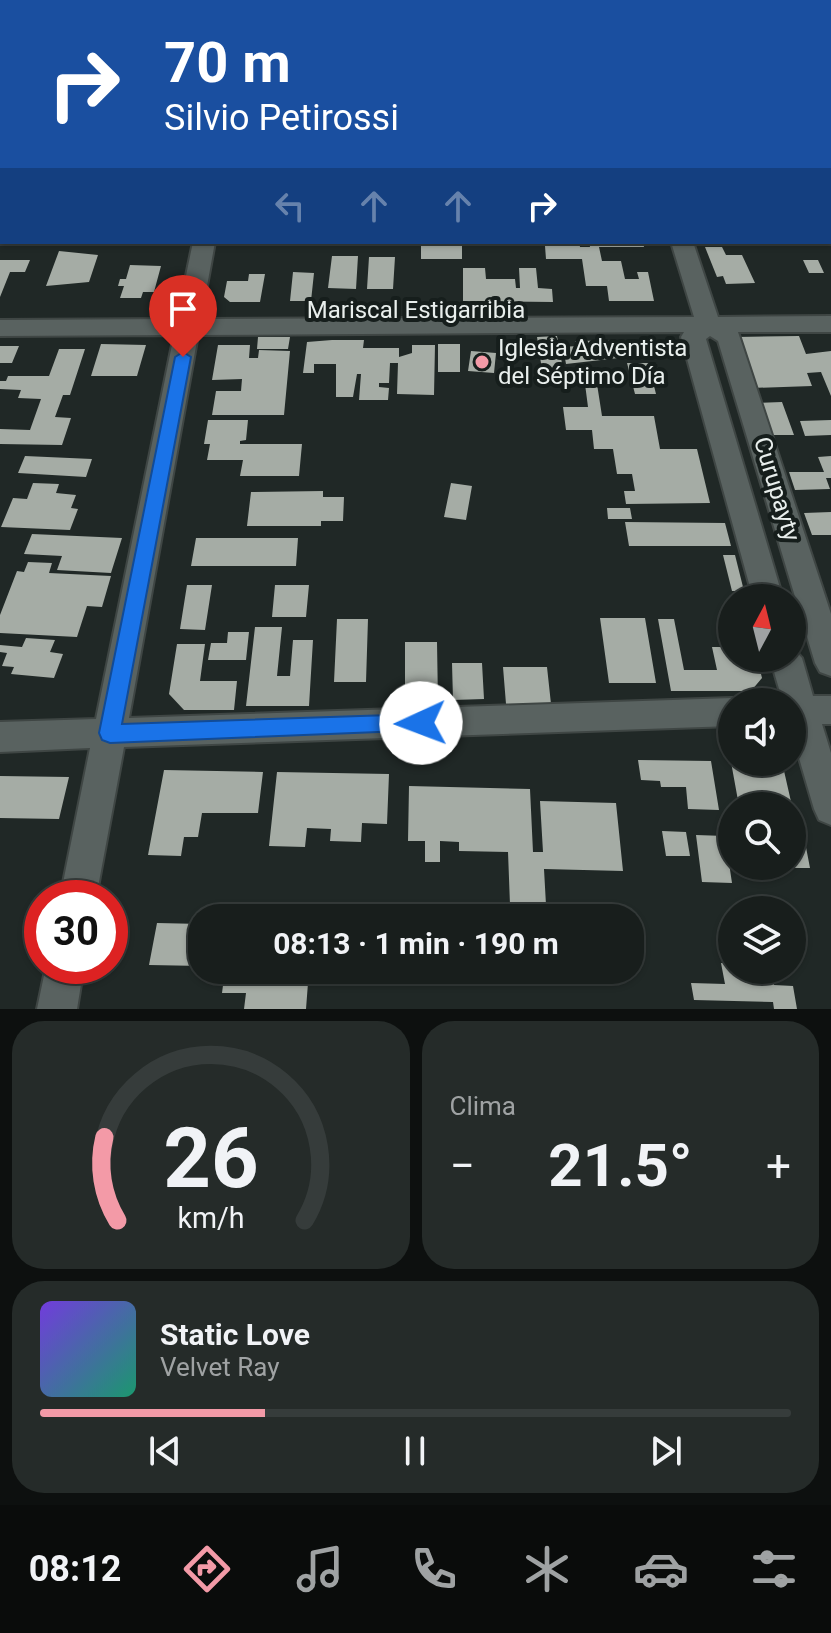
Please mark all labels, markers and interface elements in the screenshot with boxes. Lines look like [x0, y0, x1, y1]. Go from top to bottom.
text: 70 m [164, 30, 291, 96]
icon: right [32, 32, 136, 136]
text: Silvio Petirossi [164, 97, 399, 139]
icon: left [268, 184, 312, 228]
icon: ahead [352, 184, 396, 228]
icon: ahead [436, 184, 480, 228]
icon: right [520, 184, 564, 228]
pin [149, 275, 217, 357]
icon: arrive [161, 287, 205, 331]
street label: Mariscal Estigarribia [307, 296, 525, 324]
place label: Iglesia Adventista del Séptimo Día [498, 334, 687, 390]
marker: Iglesia Adventista del Séptimo Día [473, 353, 491, 371]
street label: Curupayty [748, 434, 806, 545]
north arrow [718, 584, 806, 672]
map controls [718, 584, 806, 984]
position arrow [379, 681, 463, 765]
button: sound [718, 688, 806, 776]
button: search [718, 792, 806, 880]
speed limit sign: 30 [24, 880, 128, 984]
button: layers [718, 896, 806, 984]
text: 08:13 · 1 min · 190 m [273, 926, 559, 961]
text: Clima [450, 1091, 516, 1121]
text: 26 [163, 1110, 258, 1207]
text: 21.5° [548, 1130, 692, 1201]
text: − [450, 1140, 475, 1192]
text: + [766, 1140, 791, 1192]
text: km/h [177, 1201, 244, 1235]
text: Static Love [160, 1317, 310, 1352]
text: Velvet Ray [160, 1352, 280, 1382]
icon: previous [143, 1429, 187, 1473]
icon: pause [393, 1429, 437, 1473]
icon: next [644, 1429, 688, 1473]
icon: directions [179, 1541, 235, 1597]
icon: music [292, 1541, 348, 1597]
icon: phone [406, 1541, 462, 1597]
icon: climate [519, 1541, 575, 1597]
icon: car [633, 1541, 689, 1597]
icon: filters [746, 1541, 802, 1597]
text: 08:12 [29, 1548, 121, 1590]

